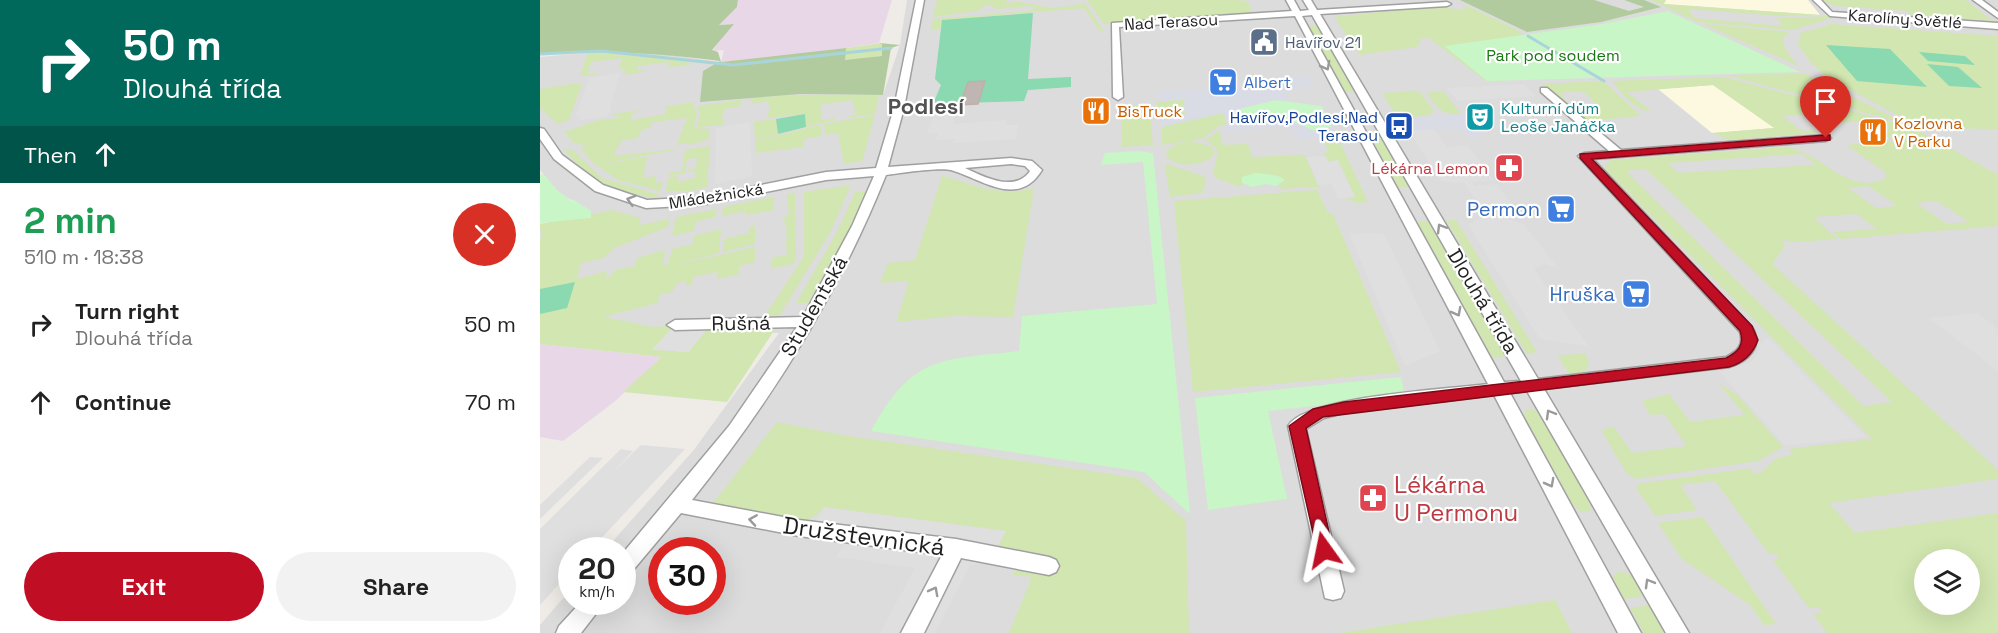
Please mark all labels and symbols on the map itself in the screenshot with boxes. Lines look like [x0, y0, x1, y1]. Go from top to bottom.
street label: Karolíny Světlé [1847, 5, 1963, 33]
street label: Nad Terasou [1124, 9, 1218, 35]
public building icon: Havířov 21 [1248, 26, 1280, 58]
place label: Havířov 21 [1285, 32, 1361, 53]
park label: Park pod soudem [1486, 45, 1620, 66]
one-way arrow [1319, 59, 1330, 70]
supermarket icon: Albert [1207, 66, 1239, 98]
place label: Albert [1244, 72, 1291, 93]
pin [1800, 76, 1851, 138]
district label: Podlesí [888, 92, 964, 120]
restaurant icon: BisTruck [1080, 95, 1112, 127]
place label: Kulturní dům Leoše Janáčka [1501, 98, 1615, 137]
place label: BisTruck [1117, 101, 1183, 122]
theatre icon: Kulturní dům Leoše Janáčka [1464, 101, 1496, 133]
place label: Havířov,Podlesí,Nad Terasou [1230, 107, 1378, 146]
bus stop icon: Havířov,Podlesí,Nad Terasou [1383, 110, 1415, 142]
place label: Kozlovna V Parku [1894, 113, 1963, 152]
restaurant icon: Kozlovna V Parku [1857, 116, 1889, 148]
pharmacy icon: Lékárna Lemon [1493, 152, 1525, 184]
place label: Lékárna Lemon [1371, 158, 1488, 179]
street label: Mládežnická [667, 178, 765, 214]
supermarket icon: Permon [1545, 193, 1577, 225]
one-way arrow [626, 194, 636, 207]
place label: Permon [1467, 196, 1540, 222]
one-way arrow [1436, 224, 1448, 234]
street label: Dlouhá třída [1442, 244, 1524, 358]
street label: Studentská [775, 251, 853, 361]
supermarket icon: Hruška [1620, 278, 1652, 310]
place label: Hruška [1550, 281, 1615, 307]
one-way arrow [1450, 305, 1461, 316]
street label: Rušná [711, 309, 771, 337]
one-way arrow [1546, 410, 1557, 420]
place label: Lékárna U Permonu [1394, 469, 1518, 528]
one-way arrow [1543, 477, 1554, 488]
pharmacy icon: Lékárna U Permonu [1357, 482, 1389, 514]
street label: Družstevnická [781, 509, 947, 563]
one-way arrow [748, 514, 758, 527]
position arrow [1292, 518, 1356, 582]
speed limit sign: 30 [648, 537, 726, 615]
one-way arrow [1644, 579, 1656, 589]
one-way arrow [927, 586, 938, 597]

